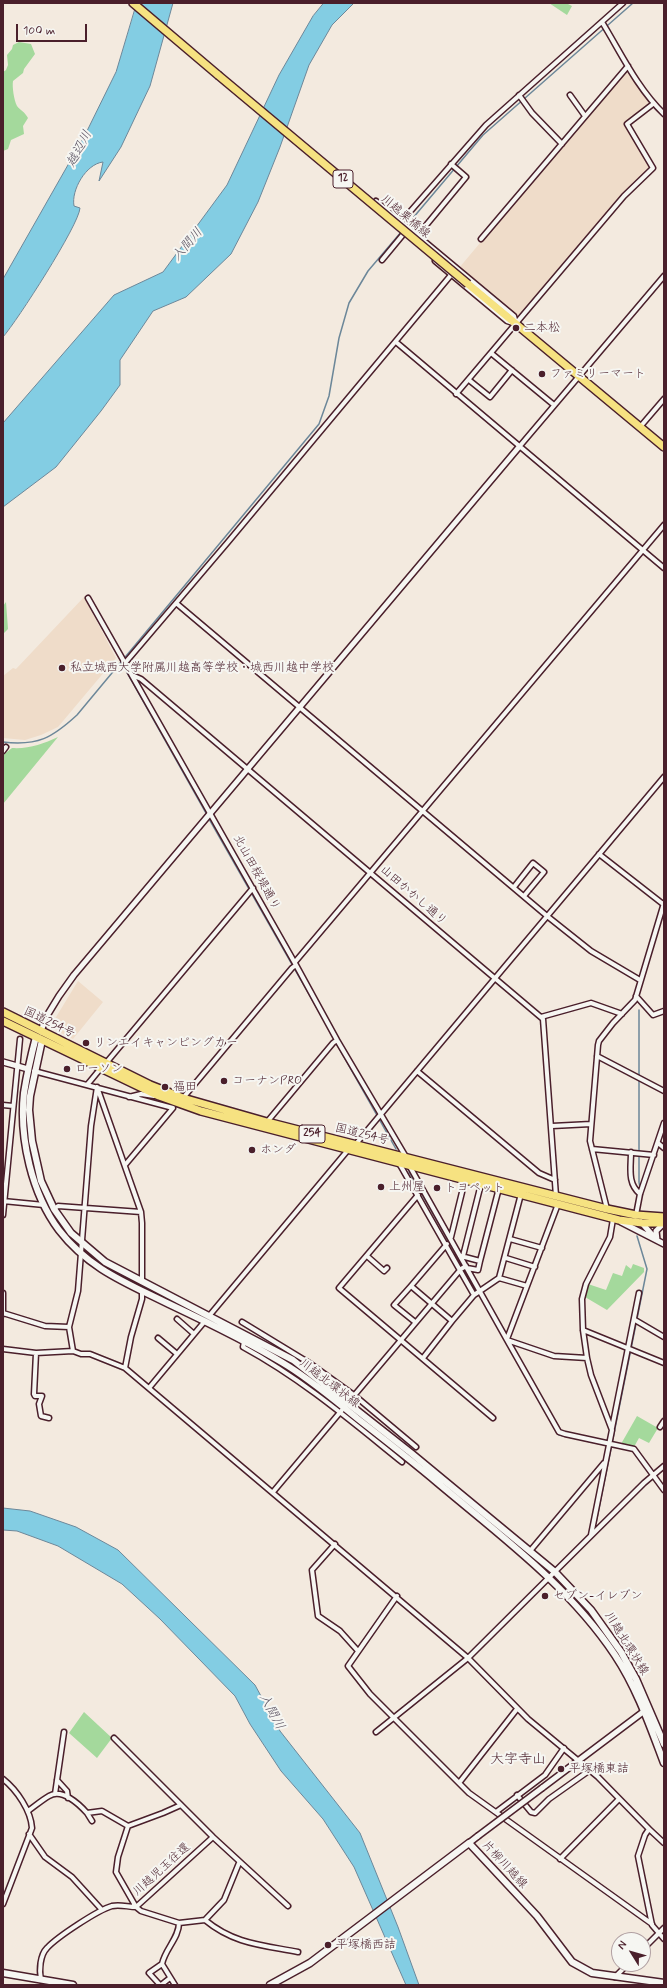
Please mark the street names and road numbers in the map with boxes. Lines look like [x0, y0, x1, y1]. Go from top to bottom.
road number: 12 [333, 170, 353, 188]
street label: 川越栗橋線 [377, 192, 433, 242]
street label: 北山田桜堤通り [229, 833, 283, 913]
street label: 山田かかし通り [377, 863, 449, 929]
street label: 国道254号 [21, 1004, 77, 1042]
street label: 国道254号 [333, 1121, 391, 1149]
road number: 254 [299, 1125, 325, 1143]
street label: 川越北環状線 [296, 1357, 362, 1411]
street label: 川越北環状線 [601, 1610, 651, 1678]
street label: 片柳川越線 [478, 1838, 530, 1892]
street label: 川越児玉往還 [130, 1841, 194, 1899]

